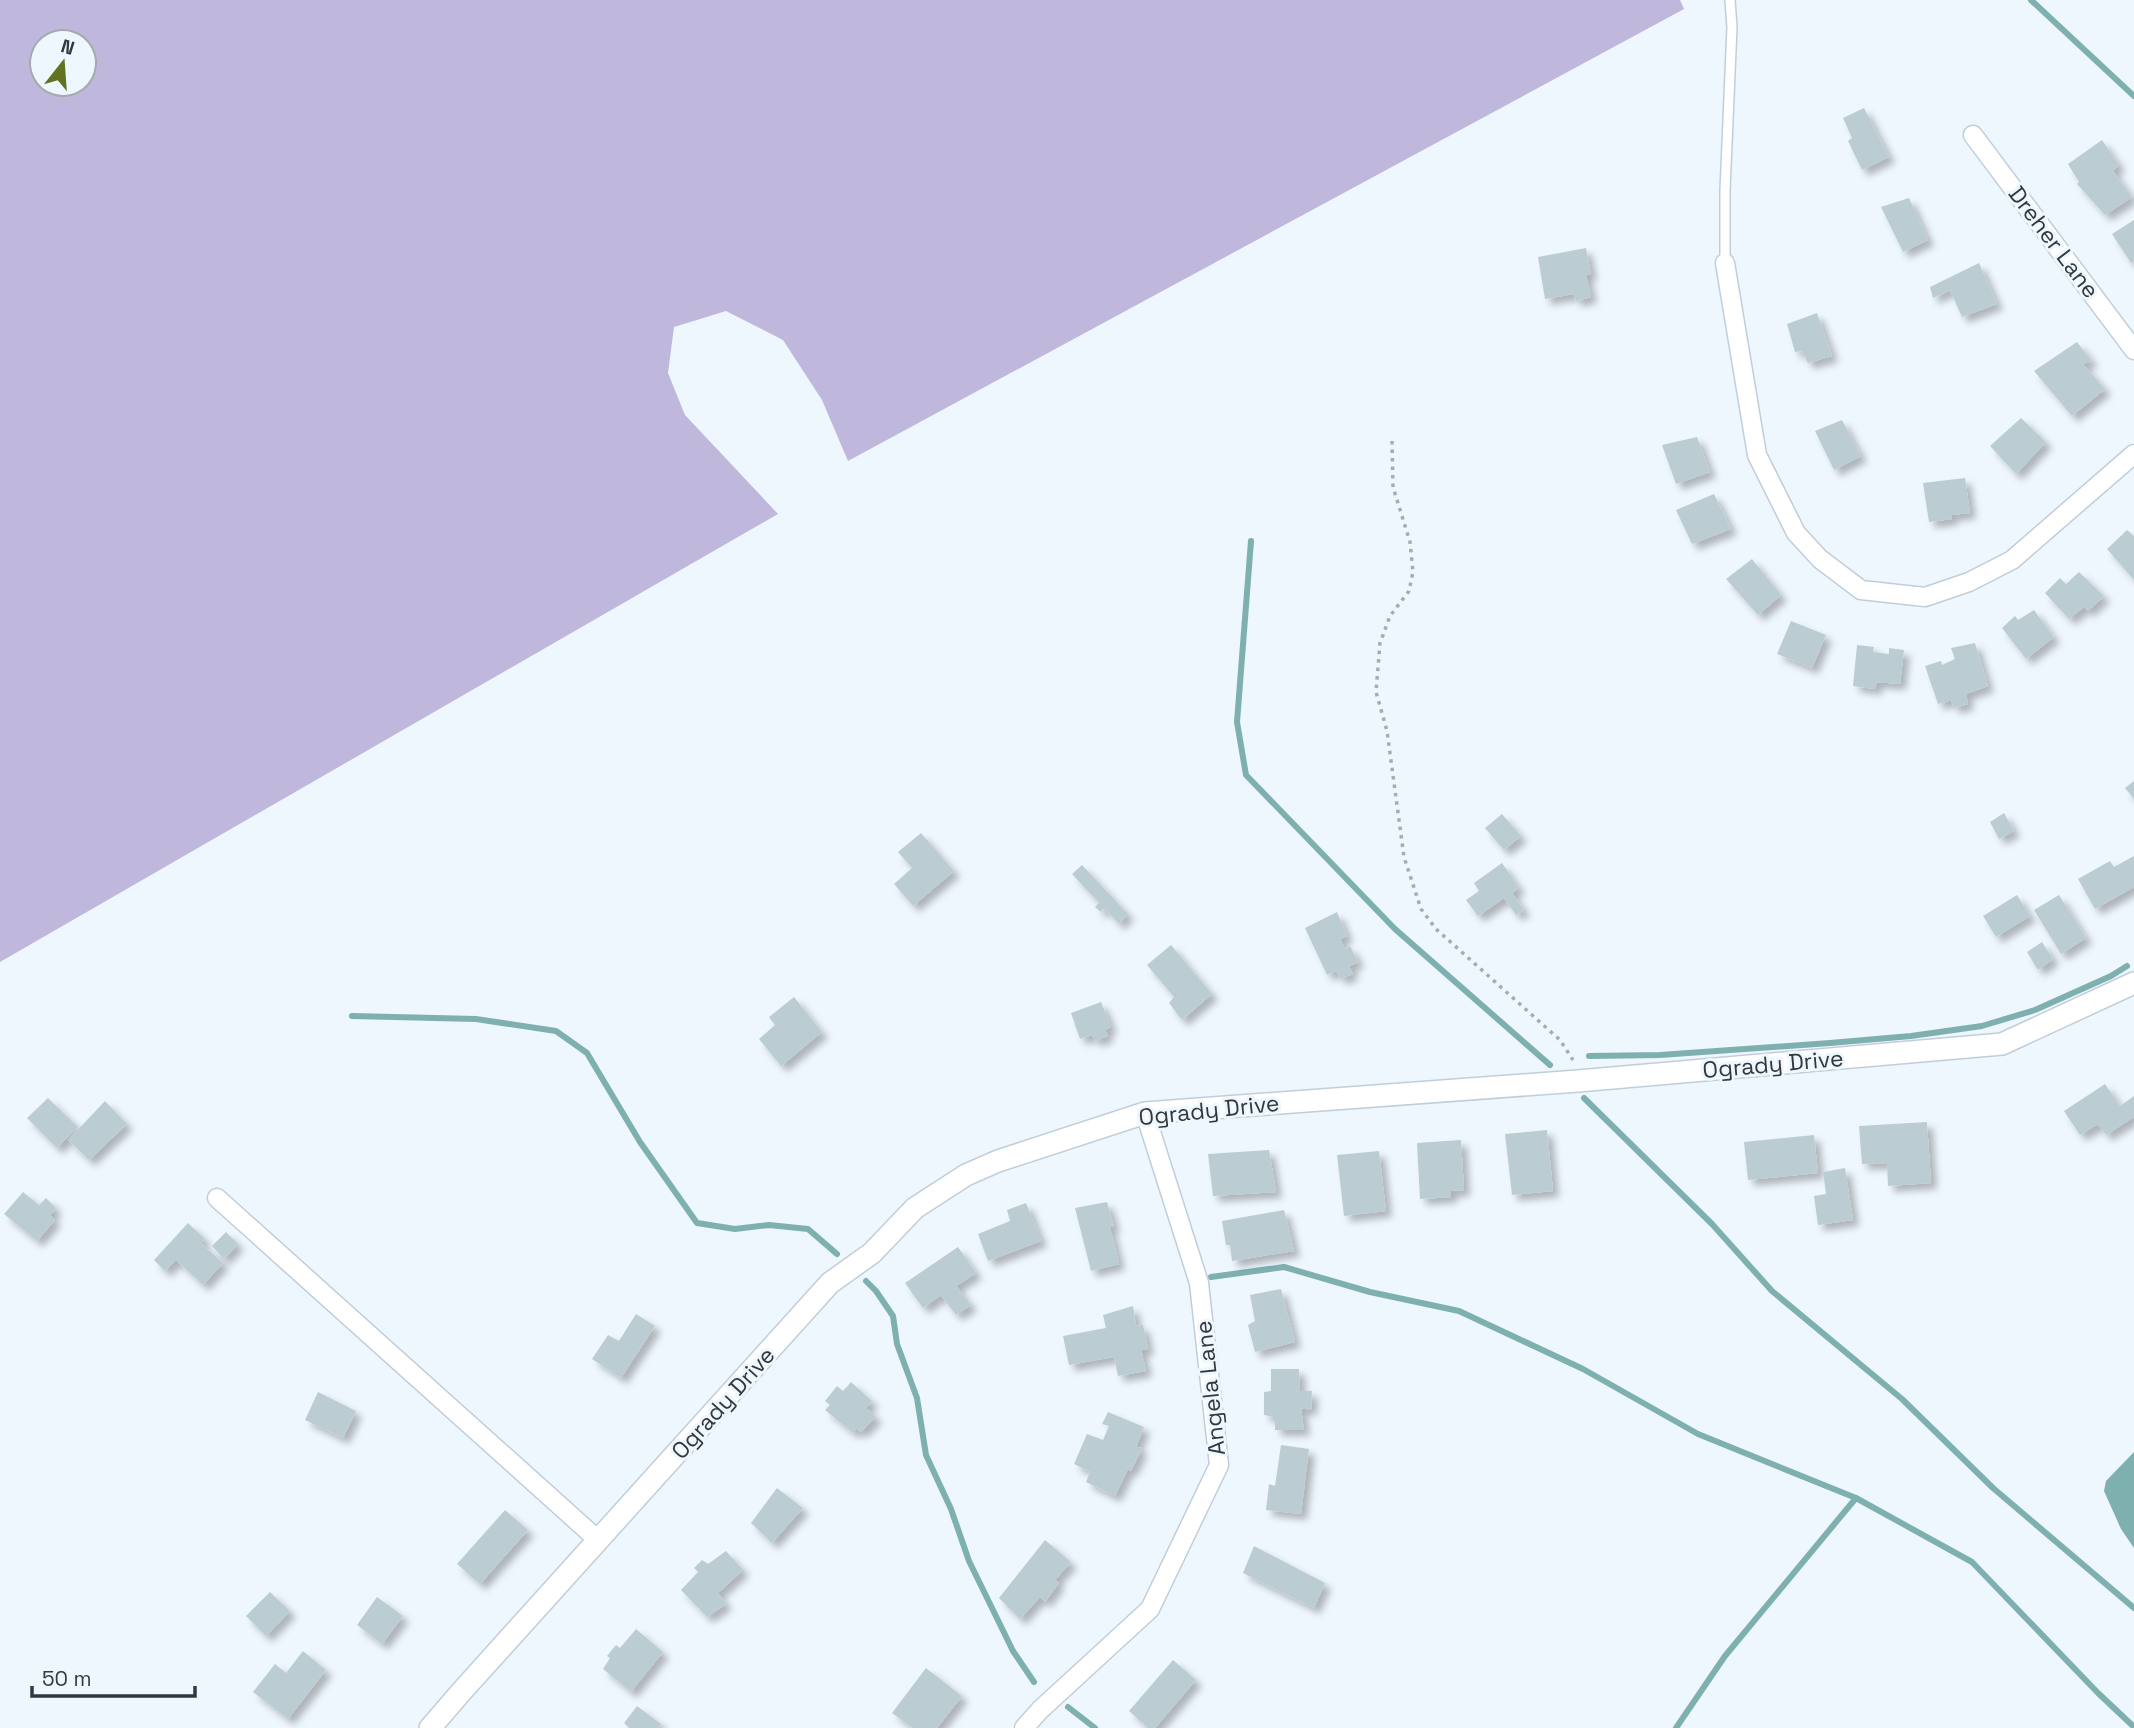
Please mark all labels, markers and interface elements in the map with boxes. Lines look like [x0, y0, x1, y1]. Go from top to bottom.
north arrow [28, 28, 98, 98]
text: N [58, 33, 78, 61]
street label: Dreher Lane [2002, 180, 2106, 304]
street label: Ogrady Drive [1701, 1043, 1845, 1085]
street label: Ogrady Drive [1137, 1088, 1281, 1132]
street label: Angela Lane [1188, 1319, 1232, 1457]
street label: Ogrady Drive [665, 1340, 781, 1466]
scale bar [32, 1654, 194, 1698]
text: 50 m [42, 1665, 92, 1692]

